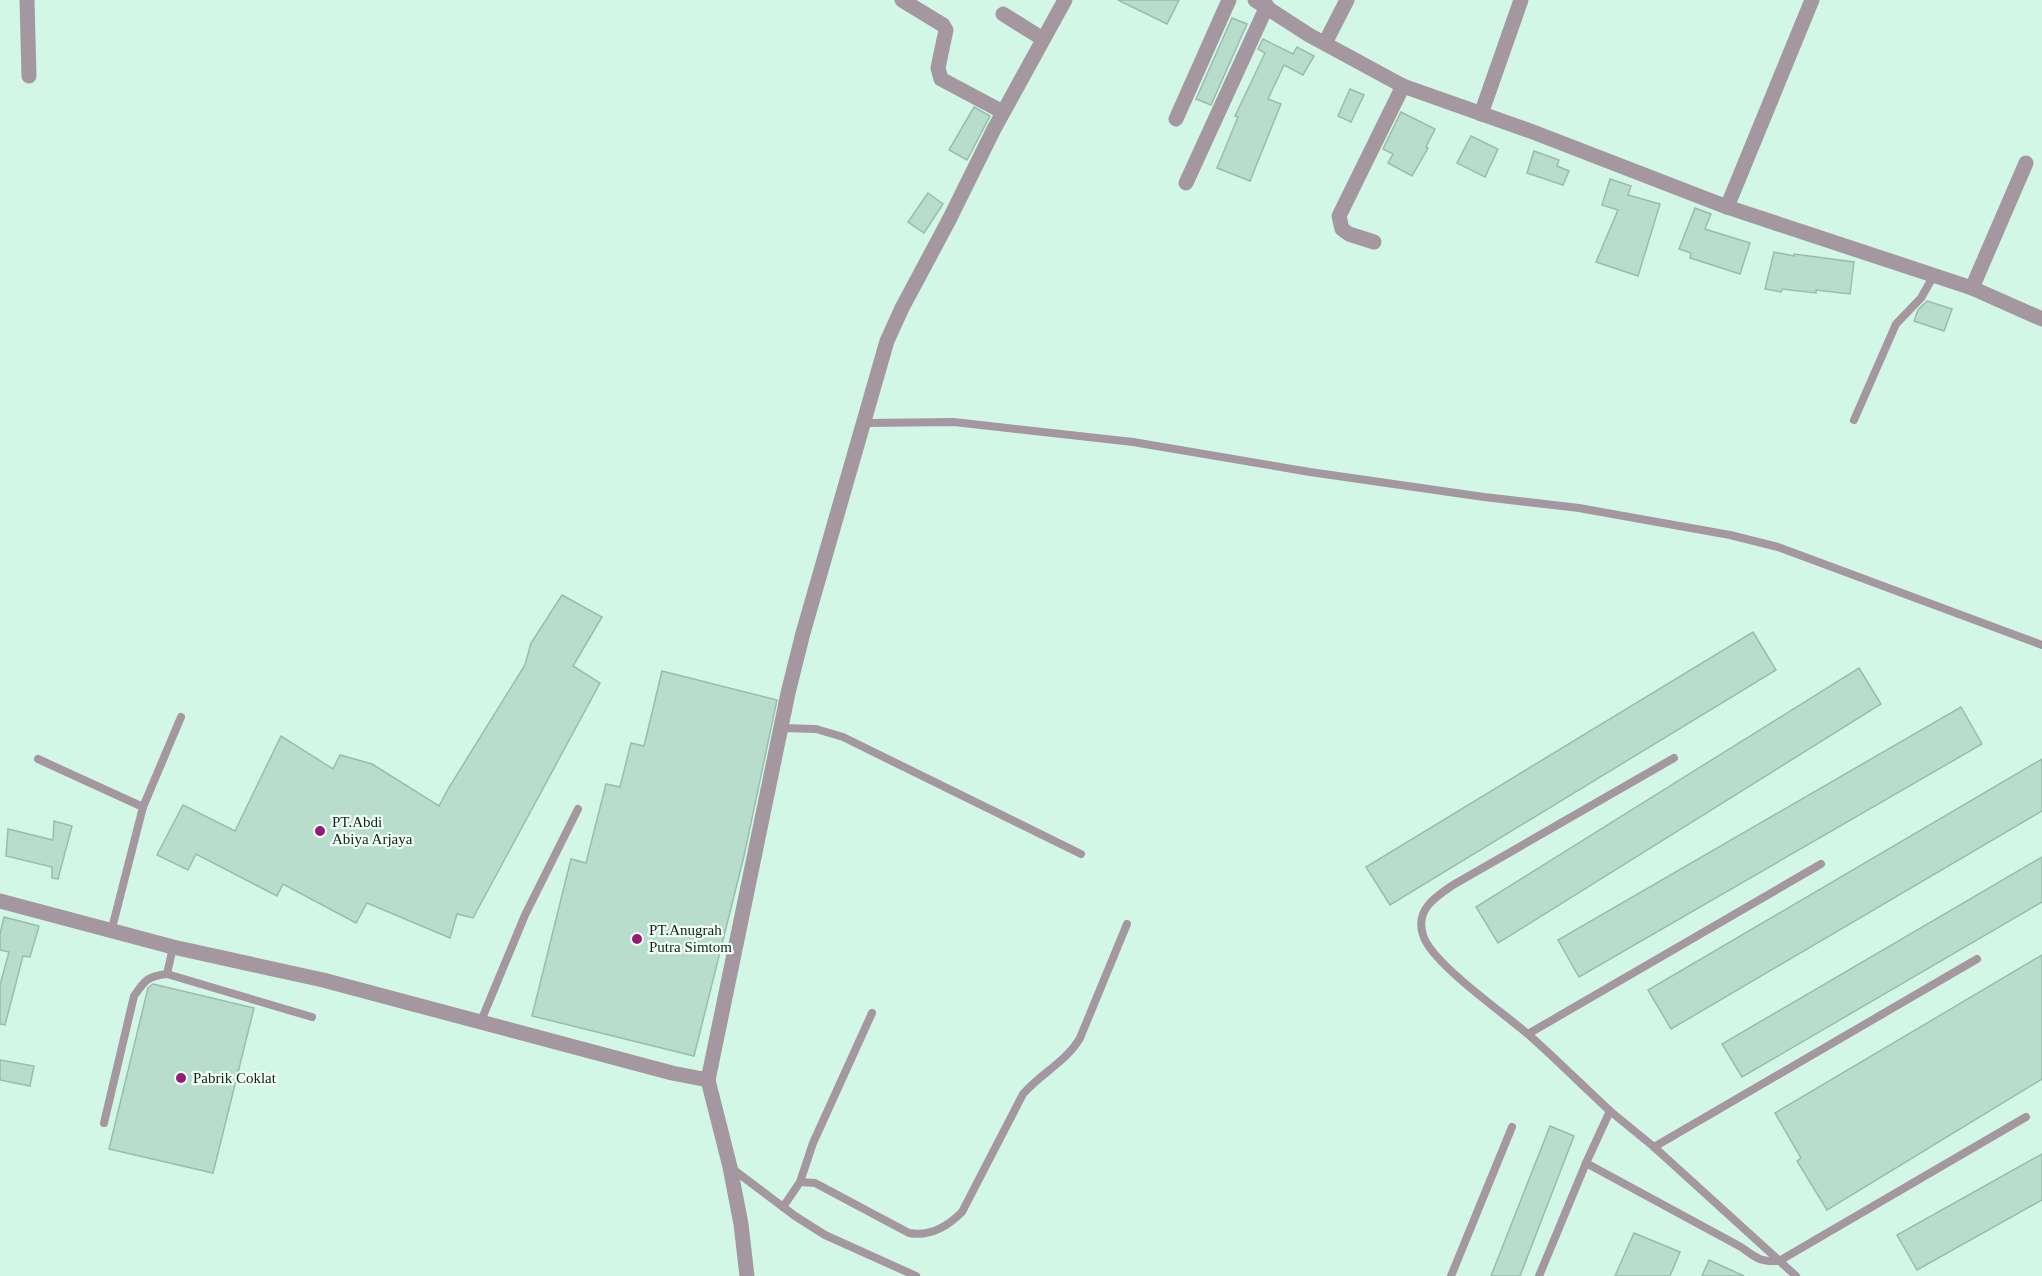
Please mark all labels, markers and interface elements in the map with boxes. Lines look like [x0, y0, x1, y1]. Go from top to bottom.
place label: PT.Abdi Abiya Arjaya [332, 814, 413, 847]
marker: PT.Abdi Abiya Arjaya [313, 824, 327, 838]
place label: PT.Anugrah Putra Simtom [649, 922, 732, 955]
marker: PT.Anugrah Putra Simtom [630, 932, 644, 946]
place label: Pabrik Coklat [193, 1070, 277, 1086]
marker: Pabrik Coklat [174, 1071, 188, 1085]

